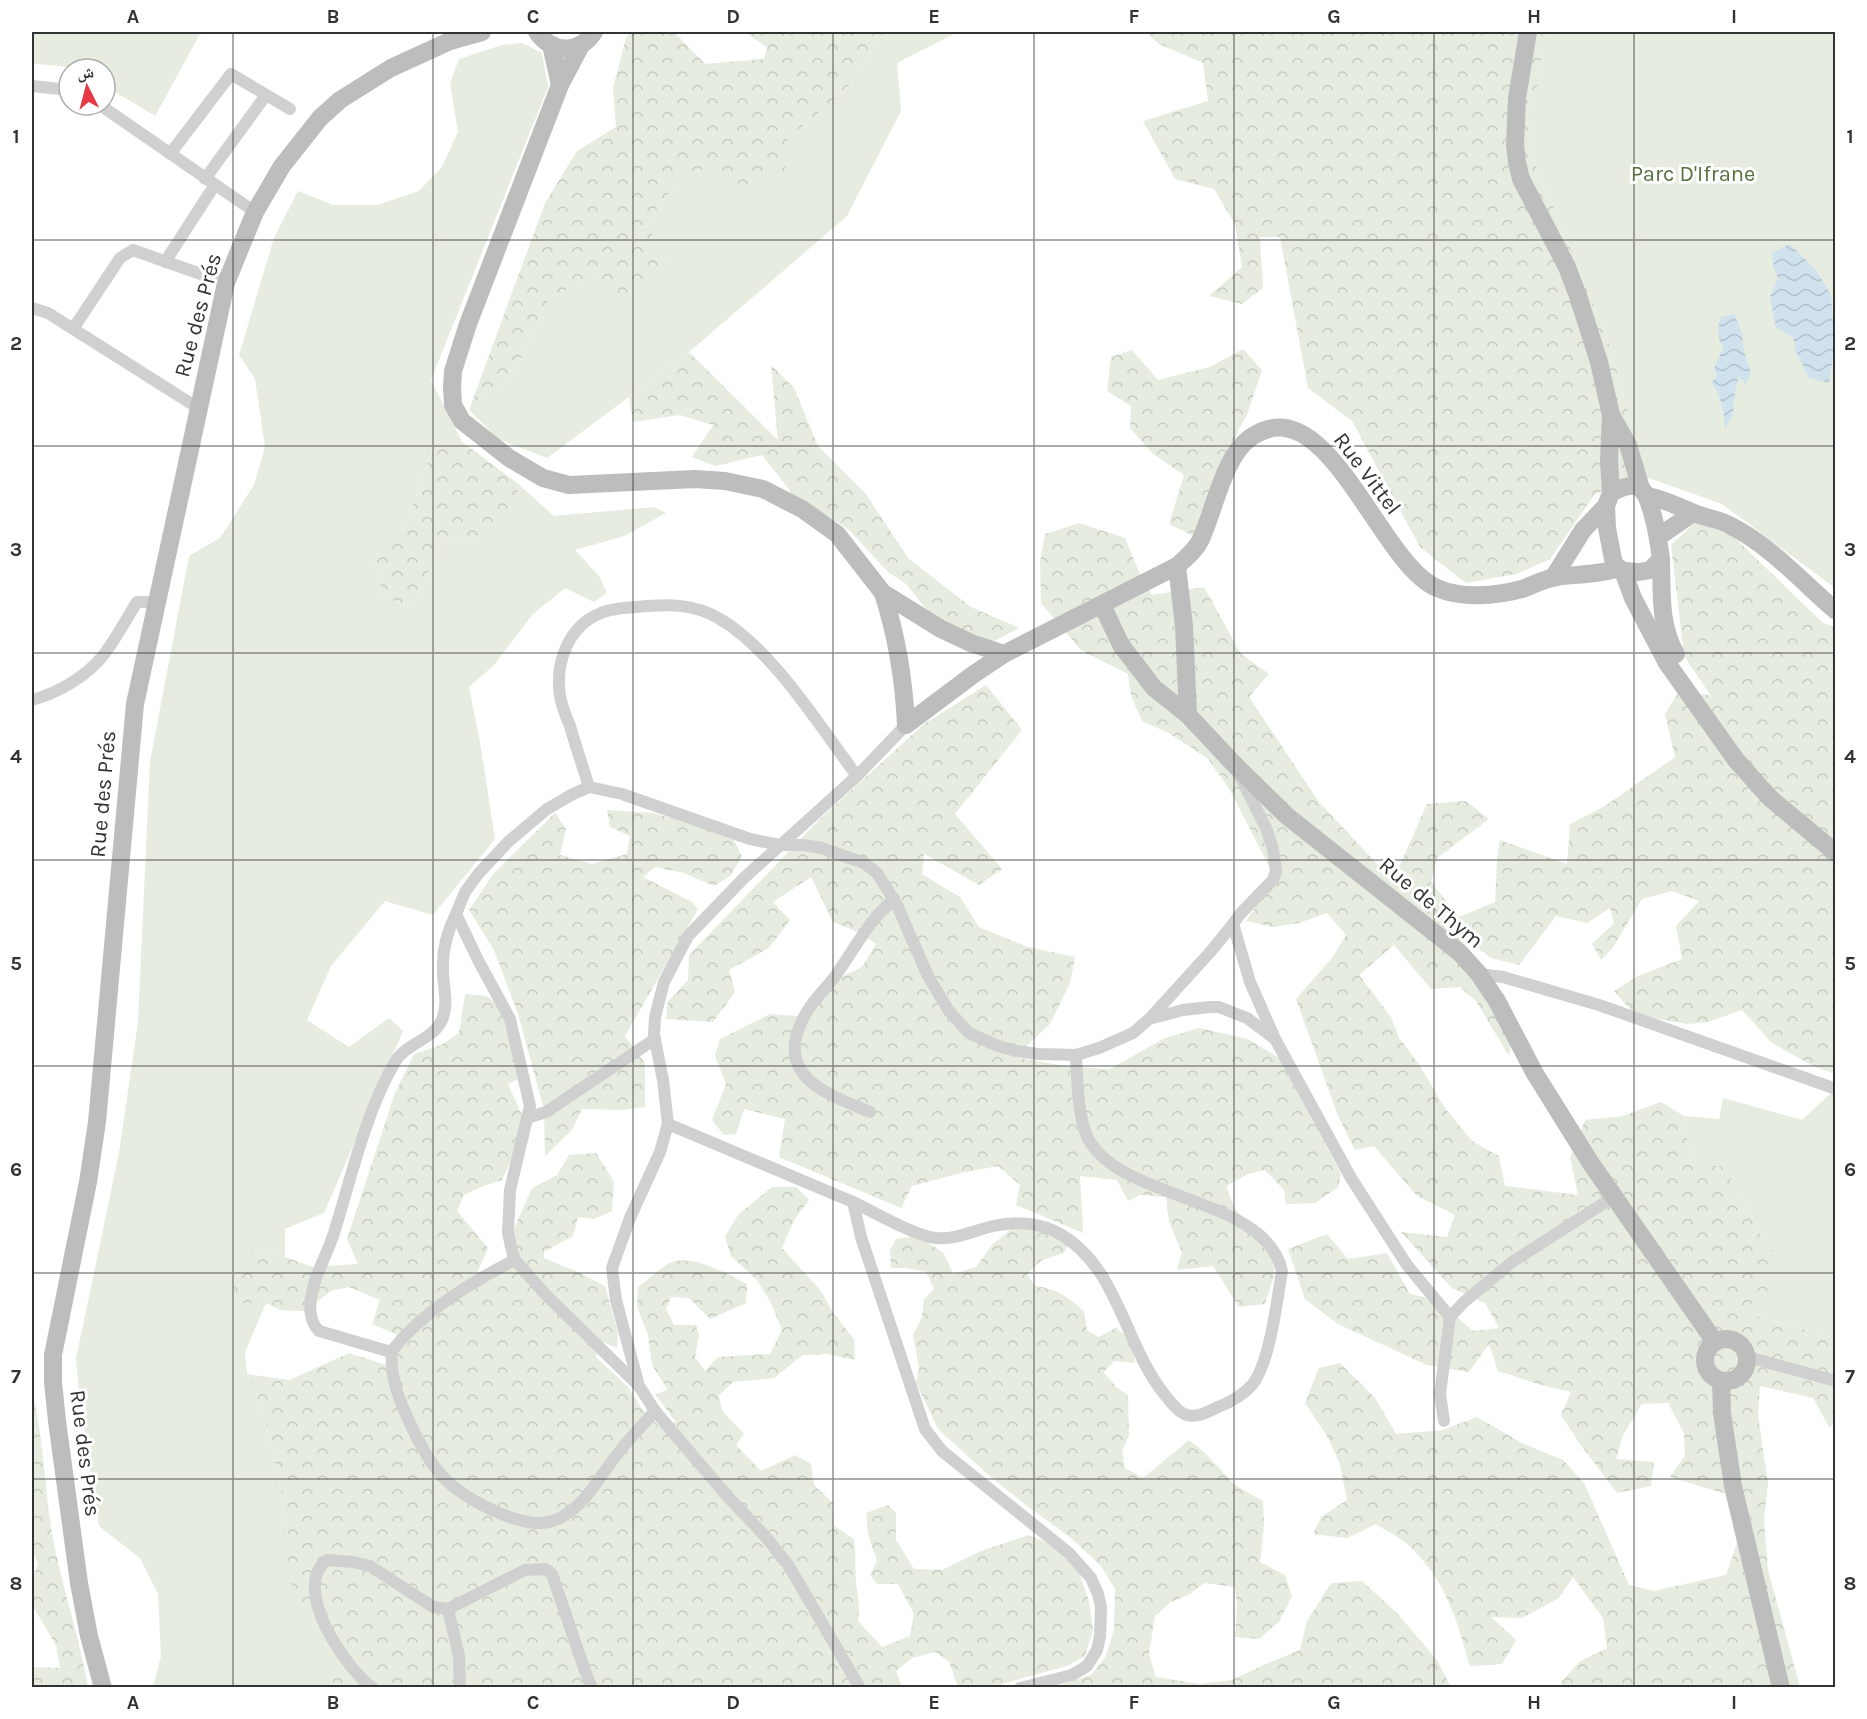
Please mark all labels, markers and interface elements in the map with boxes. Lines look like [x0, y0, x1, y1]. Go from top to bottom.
text: A [127, 5, 140, 28]
text: B [327, 5, 339, 28]
text: C [527, 5, 539, 28]
text: D [726, 5, 740, 28]
text: E [928, 5, 940, 28]
text: F [1129, 5, 1140, 28]
text: G [1327, 5, 1341, 28]
text: H [1527, 5, 1541, 28]
text: I [1731, 5, 1737, 28]
north arrow [57, 57, 117, 117]
text: ش [76, 62, 95, 83]
text: 1 [12, 125, 20, 148]
text: 1 [1846, 125, 1854, 148]
park label: Parc D'Ifrane [1631, 161, 1755, 187]
street label: Rue des Prés [169, 250, 227, 380]
text: 2 [10, 332, 22, 355]
text: 2 [1844, 332, 1856, 355]
street label: Rue Vittel [1328, 427, 1407, 520]
text: 3 [10, 538, 22, 561]
text: 3 [1844, 538, 1856, 561]
street label: Rue des Prés [84, 729, 122, 859]
text: 4 [10, 745, 22, 768]
text: 4 [1844, 745, 1856, 768]
street label: Rue de Thym [1374, 852, 1489, 954]
text: 5 [10, 952, 22, 975]
text: 5 [1844, 952, 1856, 975]
text: 6 [10, 1158, 22, 1181]
text: 6 [1844, 1158, 1856, 1181]
text: 7 [11, 1365, 21, 1388]
text: 7 [1845, 1365, 1855, 1388]
street label: Rue des Prés [64, 1388, 106, 1518]
text: 8 [10, 1572, 22, 1595]
text: 8 [1844, 1572, 1856, 1595]
text: A [127, 1691, 140, 1714]
text: B [327, 1691, 339, 1714]
text: C [527, 1691, 539, 1714]
text: D [726, 1691, 740, 1714]
text: E [928, 1691, 940, 1714]
text: F [1129, 1691, 1140, 1714]
text: G [1327, 1691, 1341, 1714]
text: H [1527, 1691, 1541, 1714]
text: I [1731, 1691, 1737, 1714]

